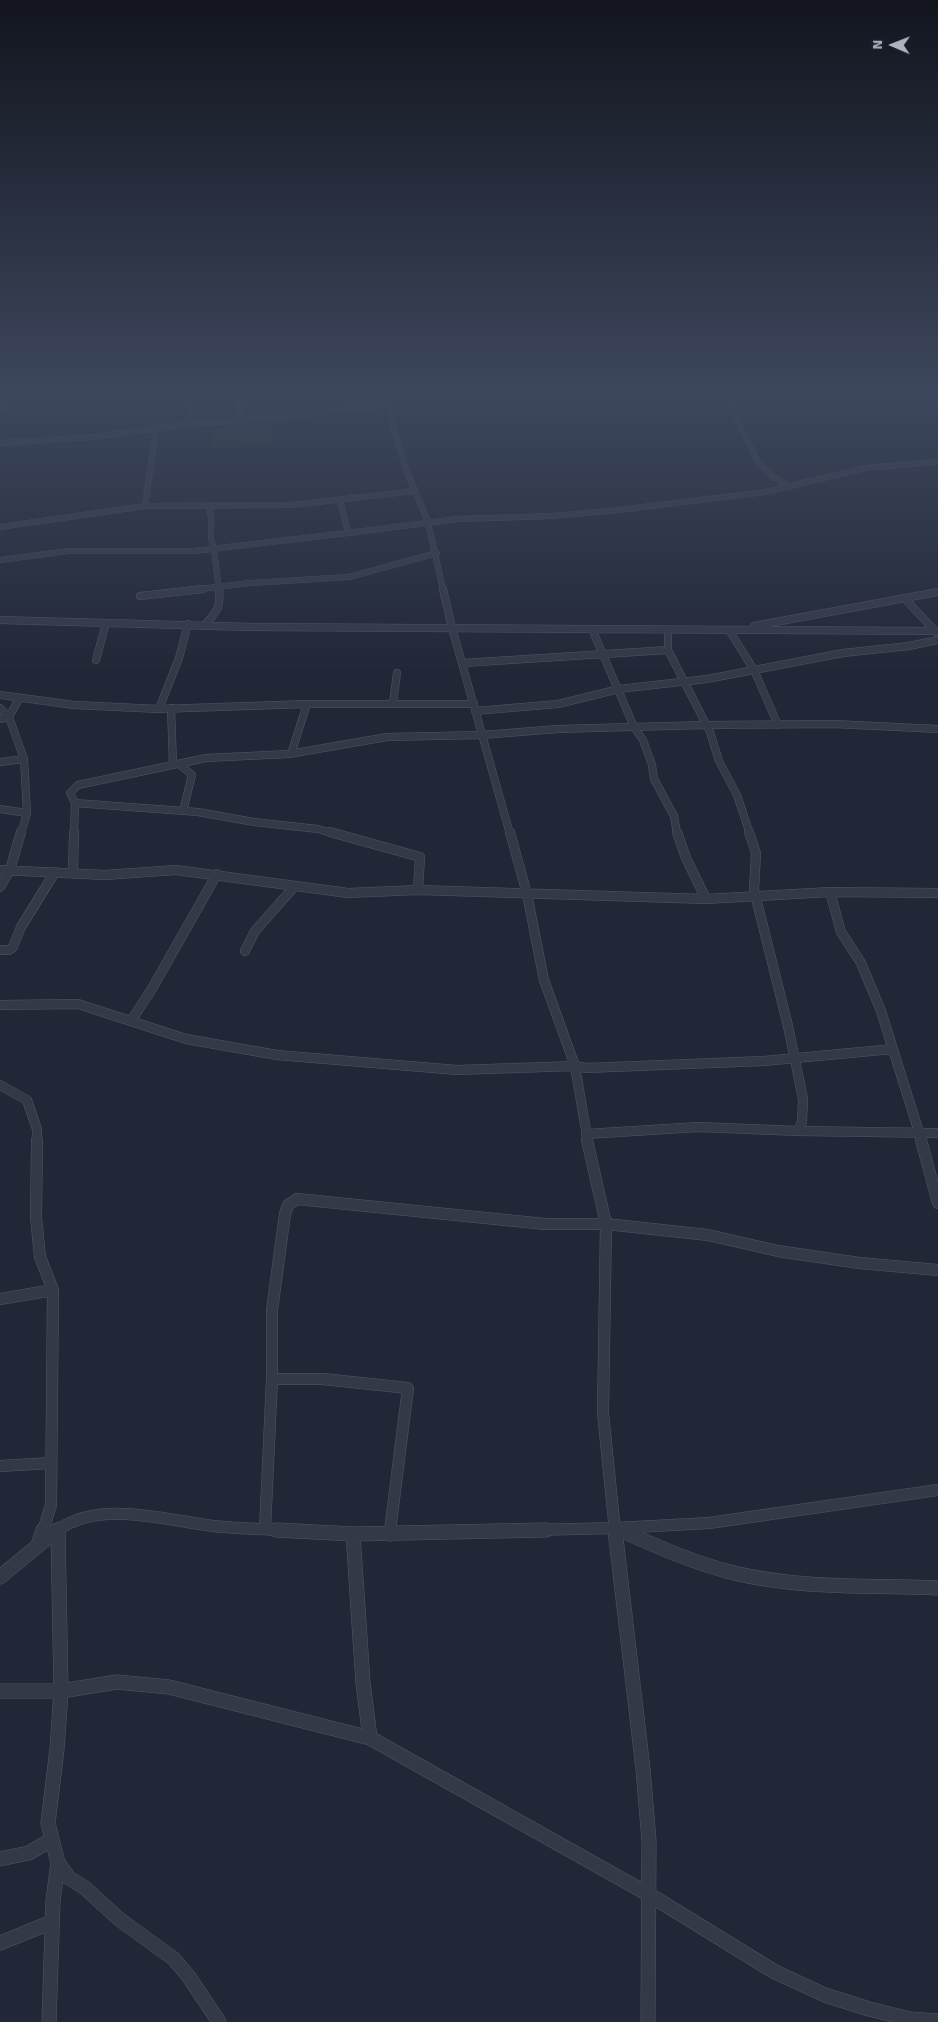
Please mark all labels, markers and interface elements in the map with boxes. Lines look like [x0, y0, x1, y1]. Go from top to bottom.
north arrow [868, 20, 918, 70]
text: N [869, 40, 886, 50]

